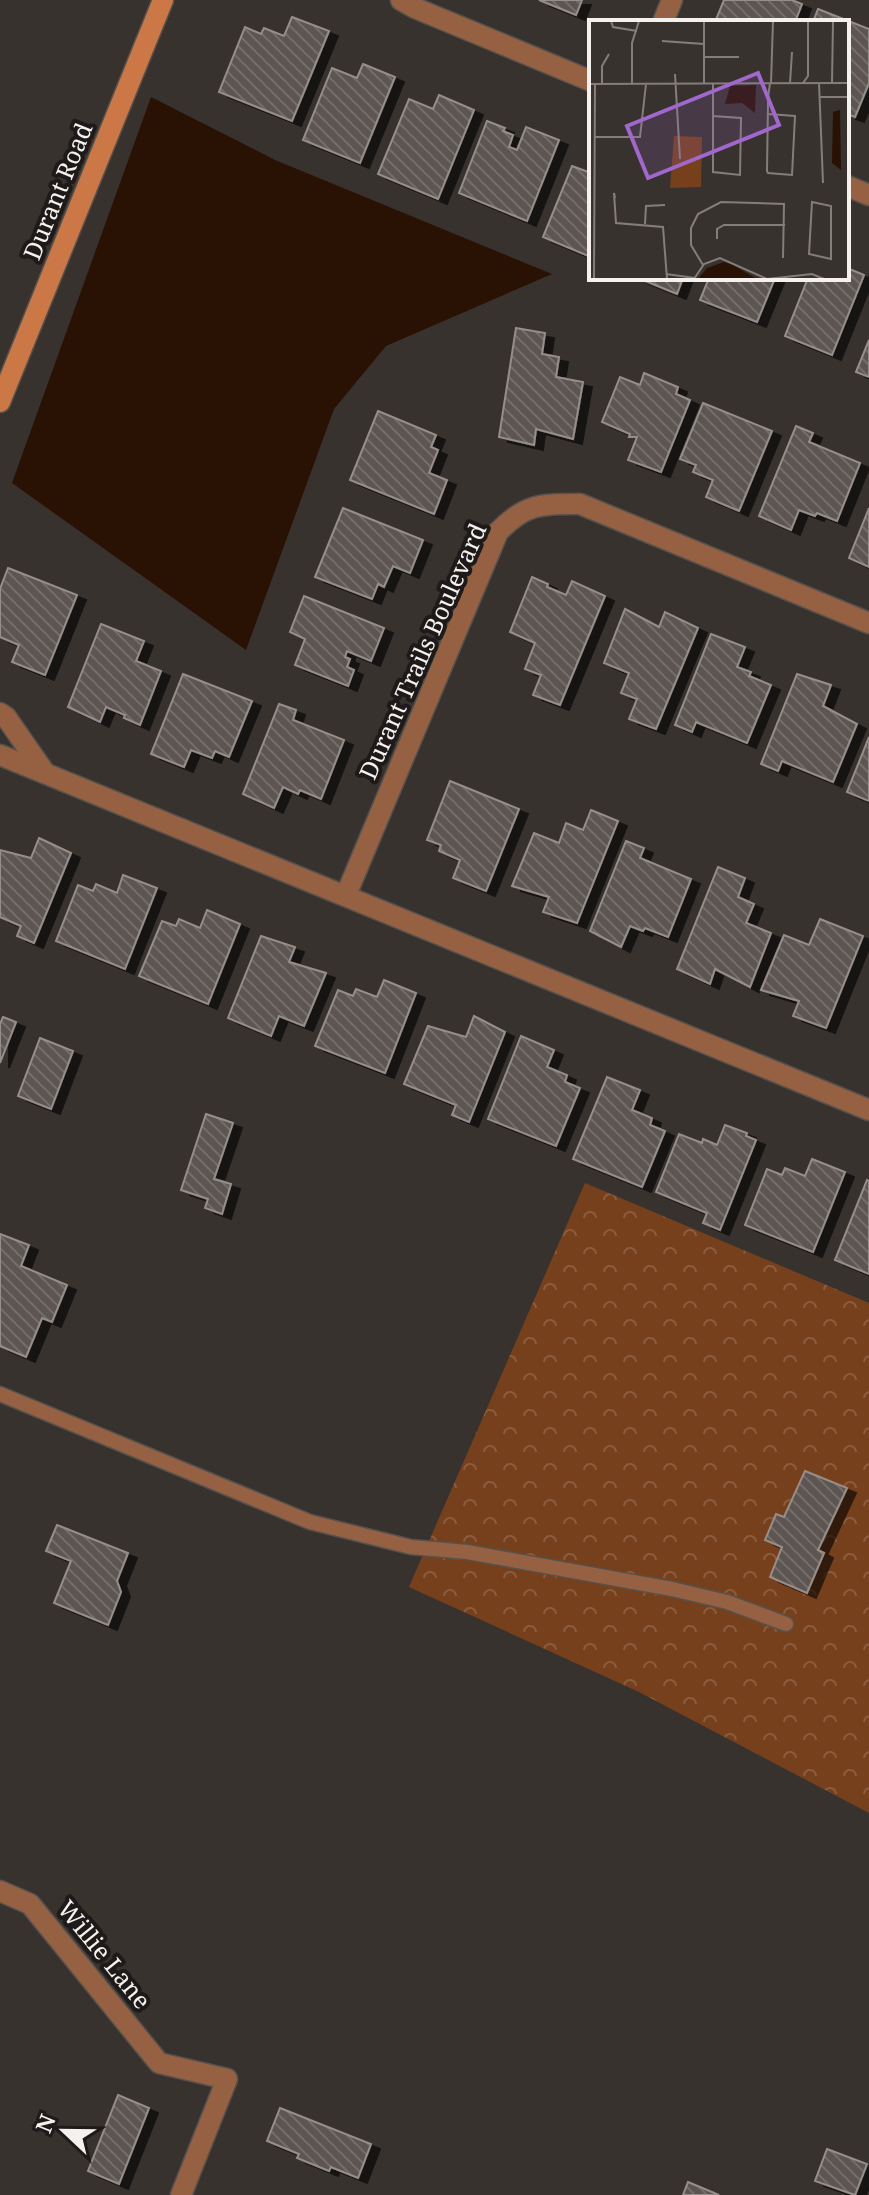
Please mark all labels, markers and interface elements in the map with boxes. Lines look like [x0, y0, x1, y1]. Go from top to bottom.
inset map [589, 20, 849, 280]
street label: Durant Road [15, 117, 100, 264]
street label: Durant Trails Boulevard [351, 518, 494, 784]
street label: Willie Lane [51, 1893, 159, 2015]
north arrow [24, 2091, 104, 2171]
text: N [27, 2109, 62, 2137]

